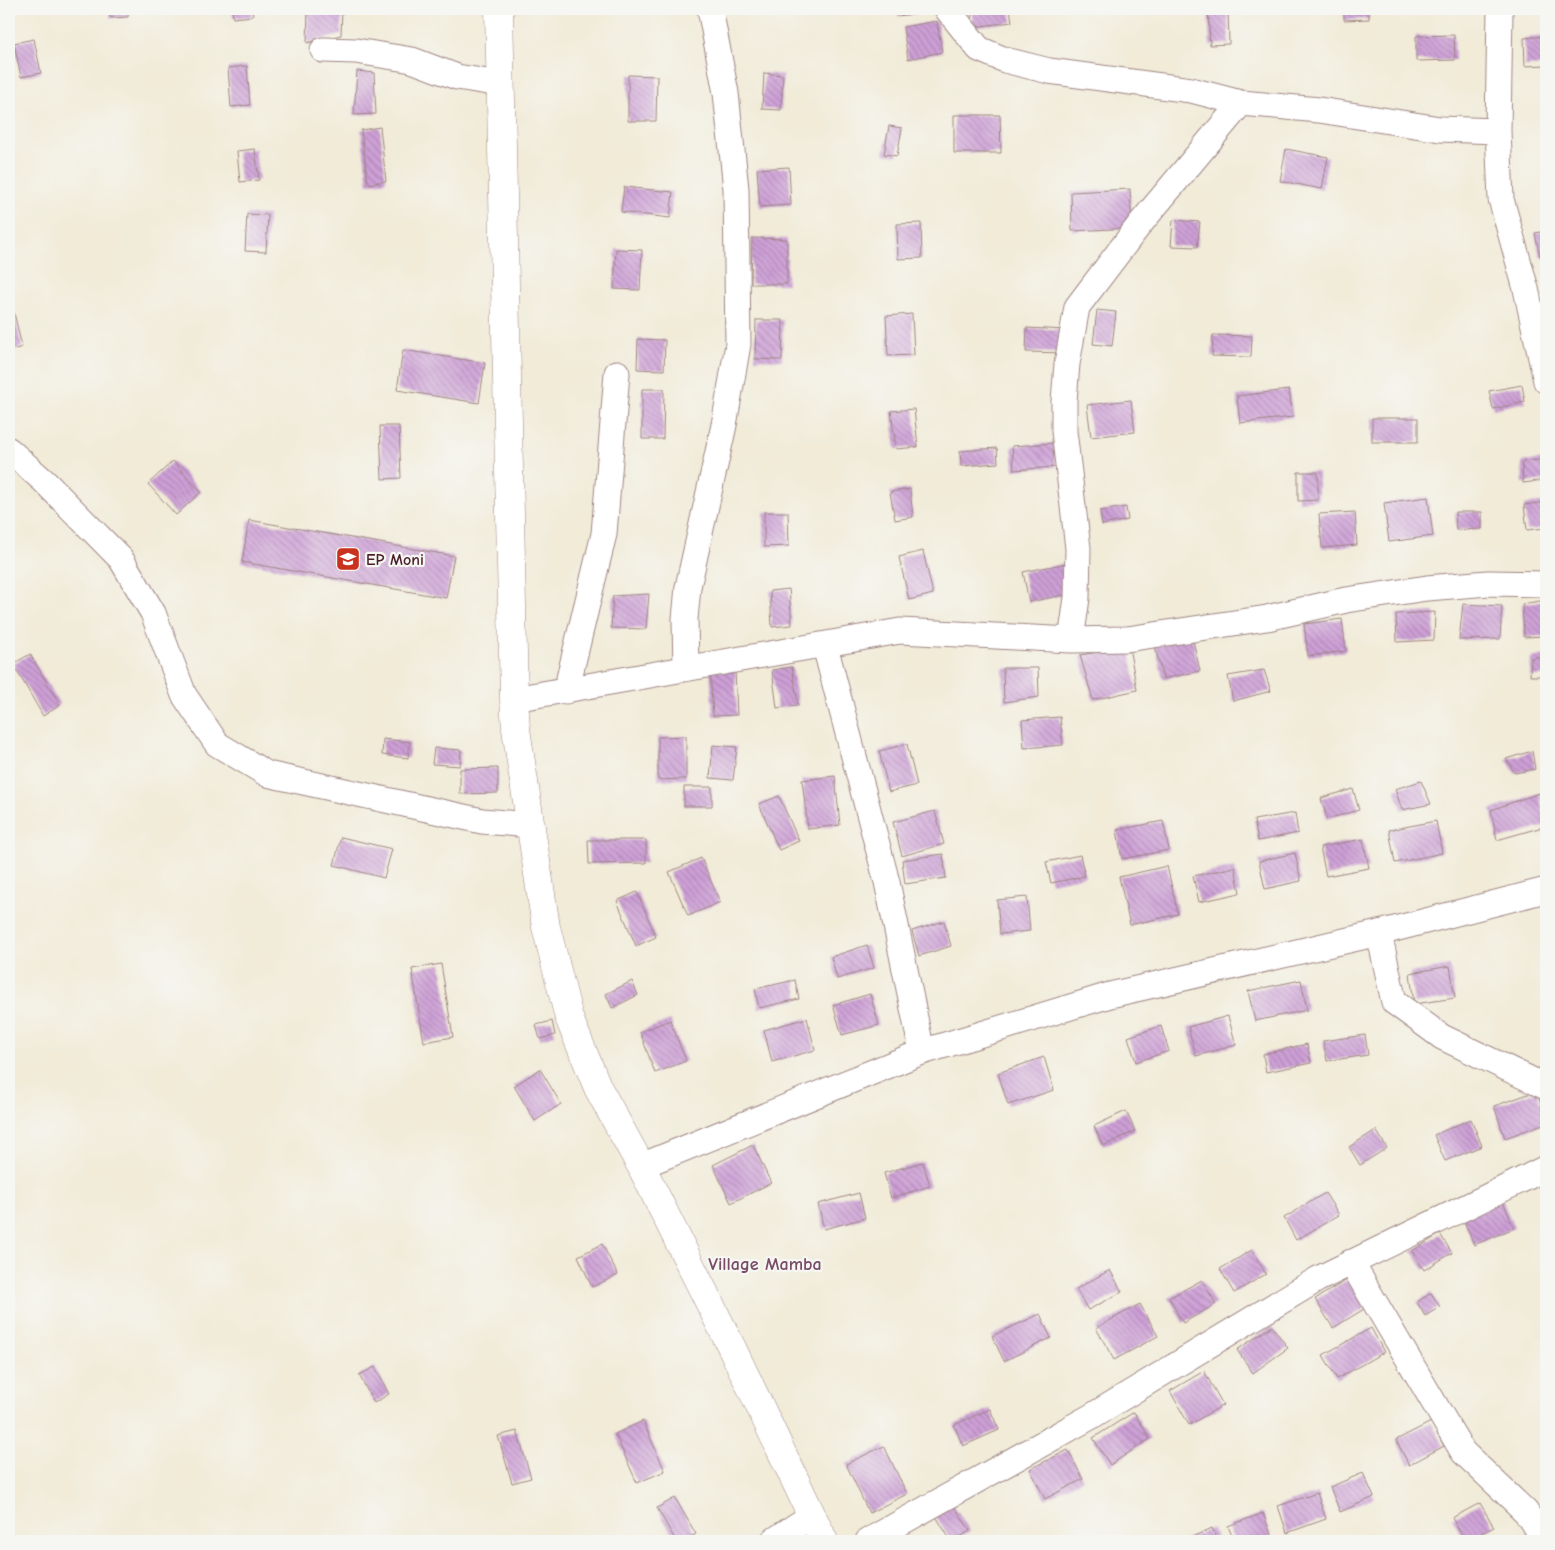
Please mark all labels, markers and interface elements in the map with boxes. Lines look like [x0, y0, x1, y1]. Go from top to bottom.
school or university icon: EP Moni [335, 546, 361, 572]
place label: EP Moni [366, 551, 424, 569]
district label: Village Mamba [708, 1254, 822, 1275]

